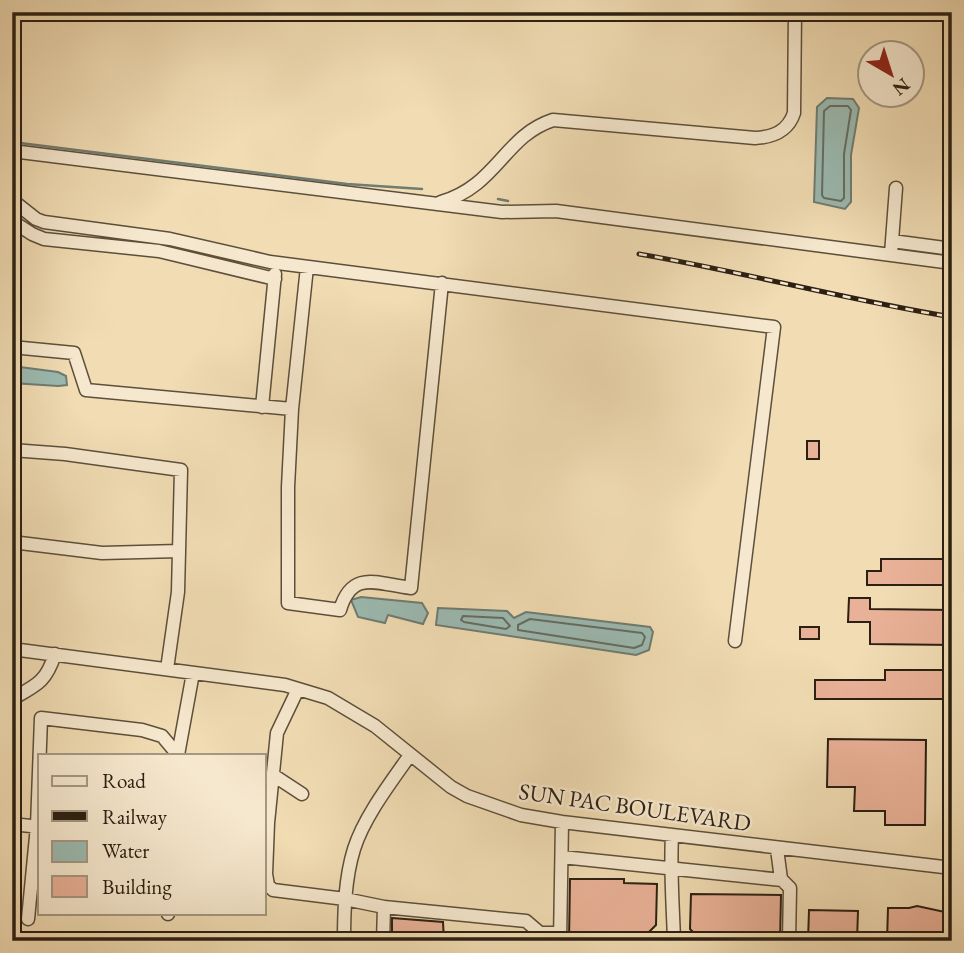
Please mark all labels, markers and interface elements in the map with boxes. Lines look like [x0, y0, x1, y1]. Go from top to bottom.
north arrow [856, 38, 926, 108]
text: N [887, 72, 915, 102]
legend [38, 754, 266, 914]
text: Road [102, 767, 146, 794]
street label: SUN PAC BOULEVARD [517, 776, 753, 838]
text: Railway [102, 803, 168, 830]
text: Water [102, 837, 149, 864]
text: Building [102, 873, 172, 900]

